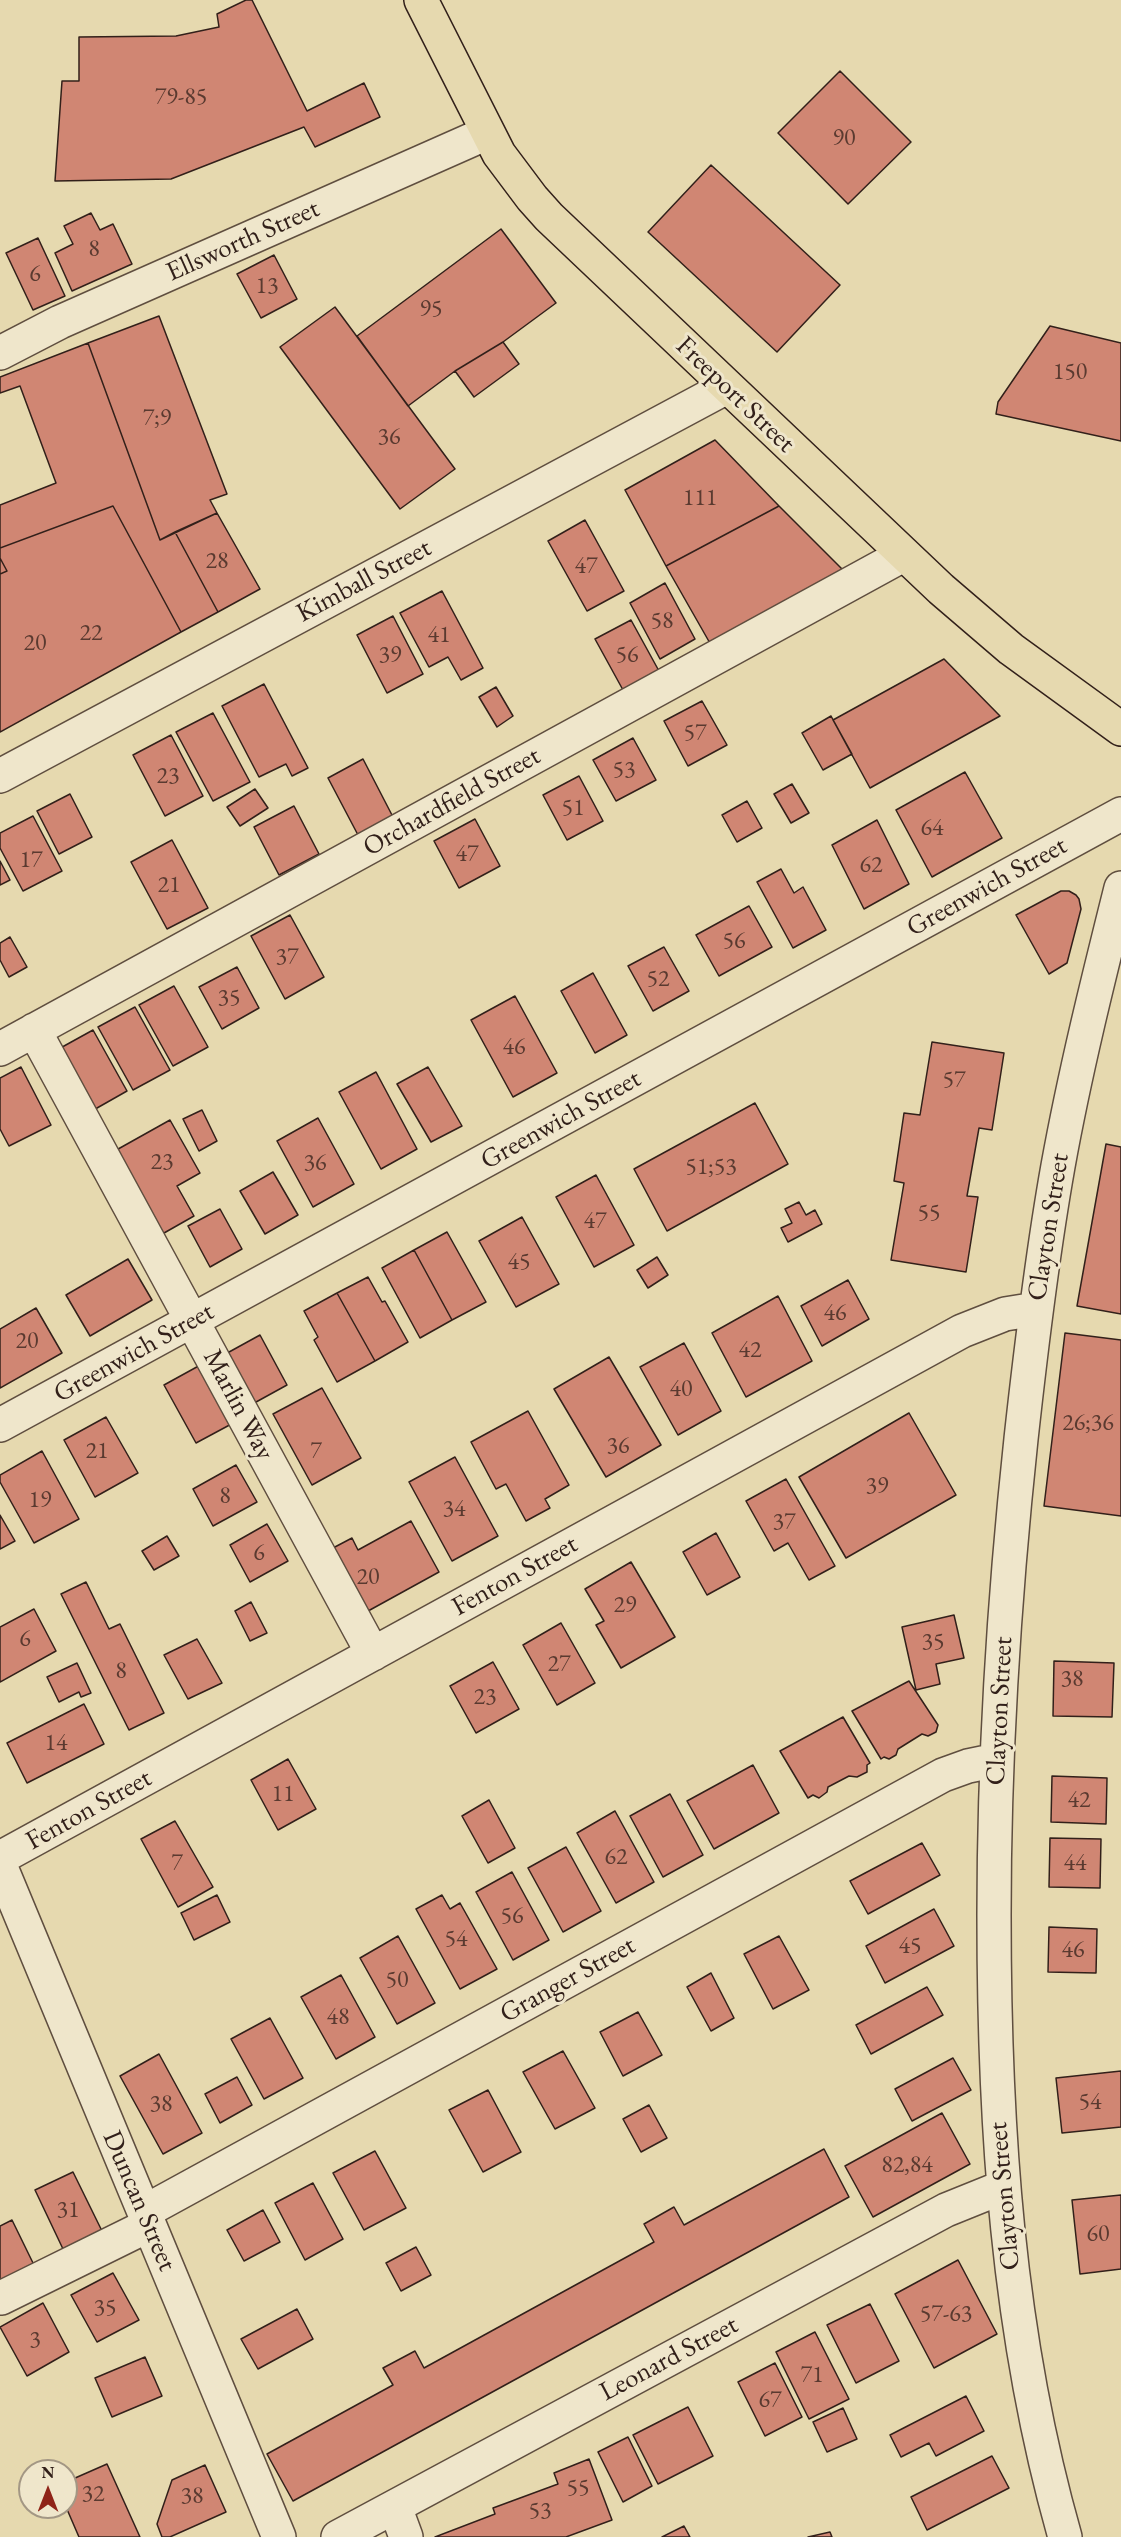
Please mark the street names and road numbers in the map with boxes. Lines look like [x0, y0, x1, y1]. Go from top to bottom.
street label: Ellsworth Street [161, 193, 325, 289]
street label: Freeport Street [669, 330, 801, 460]
street label: Kimball Street [291, 532, 437, 630]
street label: Orchardfield Street [358, 740, 546, 864]
street label: Greenwich Street [901, 830, 1073, 944]
street label: Greenwich Street [475, 1063, 647, 1177]
street label: Clayton Street [1021, 1151, 1077, 1303]
street label: Greenwich Street [48, 1296, 220, 1410]
street label: Marlin Way [195, 1344, 281, 1466]
street label: Fenton Street [447, 1528, 583, 1624]
street label: Clayton Street [980, 1636, 1020, 1786]
street label: Fenton Street [21, 1762, 157, 1858]
street label: Granger Street [495, 1930, 641, 2030]
street label: Clayton Street [982, 2120, 1028, 2272]
street label: Duncan Street [95, 2126, 183, 2276]
street label: Leonard Street [594, 2309, 744, 2409]

